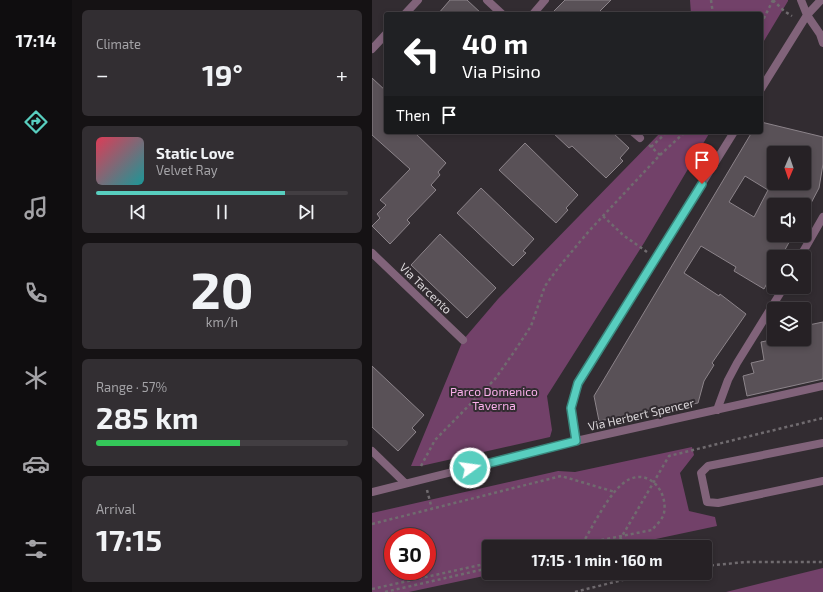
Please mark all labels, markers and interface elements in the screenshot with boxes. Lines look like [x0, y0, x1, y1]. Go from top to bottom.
text: 40 m [462, 26, 528, 60]
icon: left [396, 28, 448, 80]
text: 17:14 [15, 29, 57, 51]
text: Climate [96, 36, 141, 52]
text: 19° [202, 56, 243, 92]
text: Via Pisino [462, 60, 541, 82]
text: − [96, 61, 109, 87]
text: + [336, 61, 348, 87]
icon: arrive [438, 104, 460, 126]
text: Then [396, 106, 430, 124]
icon: directions [22, 108, 50, 136]
pin [685, 143, 719, 184]
text: Static Love [156, 144, 234, 162]
north arrow [767, 146, 811, 190]
map controls [767, 146, 811, 346]
icon: arrive [691, 149, 713, 171]
text: Velvet Ray [156, 162, 218, 178]
icon: music [22, 194, 50, 222]
button: sound [767, 198, 811, 242]
icon: previous [127, 201, 149, 223]
icon: pause [211, 201, 233, 223]
icon: next [295, 201, 317, 223]
button: search [767, 250, 811, 294]
text: 20 [190, 257, 254, 319]
street label: Via Tarcento [397, 260, 455, 316]
icon: phone [22, 279, 50, 307]
button: layers [767, 302, 811, 346]
text: km/h [206, 314, 238, 330]
icon: climate [22, 364, 50, 392]
text: Range · 57% [96, 379, 167, 395]
park label: Parco Domenico Taverna [450, 384, 538, 412]
street label: Via Herbert Spencer [587, 395, 696, 433]
text: 285 km [96, 399, 198, 435]
position arrow [449, 447, 491, 489]
icon: car [22, 450, 50, 478]
text: Arrival [96, 501, 136, 517]
text: 17:15 [96, 521, 162, 557]
speed limit sign: 30 [384, 528, 436, 580]
icon: filters [22, 535, 50, 563]
text: 17:15 · 1 min · 160 m [532, 551, 662, 569]

